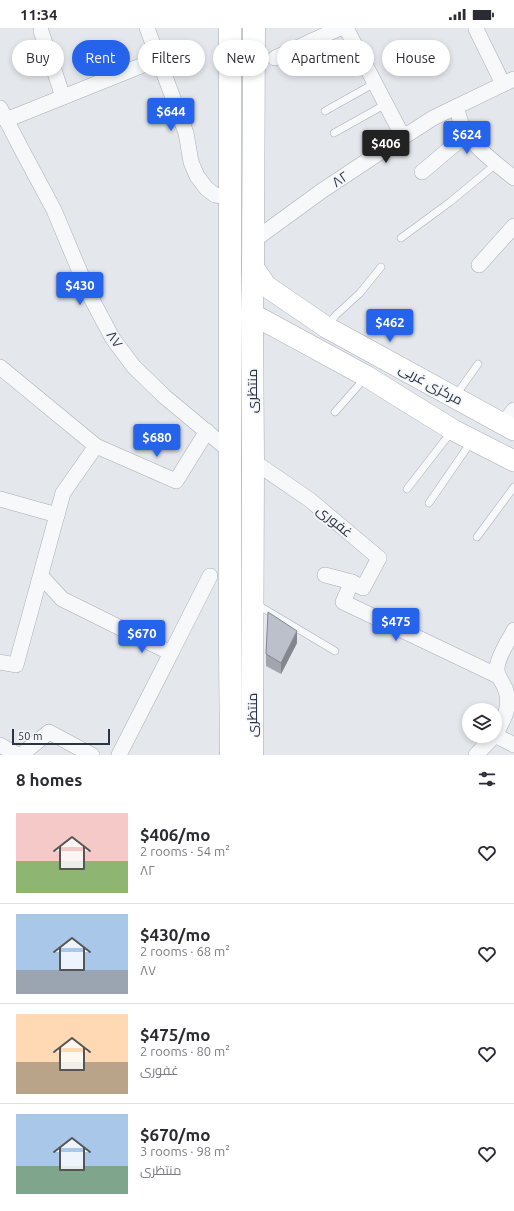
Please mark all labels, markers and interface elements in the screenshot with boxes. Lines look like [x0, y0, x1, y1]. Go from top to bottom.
text: 11:34 [20, 6, 58, 23]
chip: Buy [12, 40, 64, 76]
chip: Rent [72, 40, 130, 76]
chip: Filters [138, 40, 205, 76]
chip: New [213, 40, 269, 76]
chip: Apartment [277, 40, 374, 76]
chip: House [382, 40, 450, 76]
pin: $644 [147, 98, 195, 132]
text: $644 [156, 104, 186, 118]
pin: $624 [443, 121, 491, 155]
text: $624 [452, 127, 482, 141]
pin: $406 [362, 130, 410, 164]
text: $406 [371, 136, 401, 150]
street label: ۸۲ [329, 168, 351, 190]
pin: $430 [56, 272, 104, 306]
text: $430 [65, 278, 95, 292]
pin: $462 [366, 309, 414, 343]
text: $462 [375, 315, 405, 329]
street label: ۸۷ [104, 327, 127, 351]
street label: مرکزی غربی [396, 360, 466, 408]
street label: منتظری [244, 369, 260, 413]
pin: $680 [133, 424, 181, 458]
text: $680 [142, 430, 172, 444]
street label: غفوری [314, 502, 356, 540]
pin: $475 [372, 608, 420, 642]
text: $475 [381, 614, 411, 628]
pin: $670 [118, 620, 166, 654]
text: $670 [127, 626, 157, 640]
street label: منتظری [244, 693, 260, 737]
map controls [462, 703, 502, 743]
button: layers [462, 703, 502, 743]
scale bar [12, 727, 110, 746]
text: 50 m [18, 730, 42, 742]
icon: filters [476, 768, 498, 790]
text: 8 homes [16, 770, 82, 789]
text: $406/mo [140, 825, 210, 844]
icon: home [48, 829, 96, 877]
icon: heart [476, 842, 498, 864]
text: 2 rooms · 54 m² [140, 844, 230, 858]
text: ۸۲ [140, 863, 155, 877]
text: $430/mo [140, 925, 210, 944]
icon: home [48, 930, 96, 978]
icon: heart [476, 943, 498, 965]
text: 2 rooms · 68 m² [140, 944, 230, 958]
text: ۸۷ [140, 963, 156, 977]
text: $475/mo [140, 1025, 210, 1044]
icon: home [48, 1030, 96, 1078]
icon: heart [476, 1043, 498, 1065]
text: 2 rooms · 80 m² [140, 1044, 230, 1058]
text: غفوری [140, 1063, 179, 1077]
text: $670/mo [140, 1125, 210, 1144]
icon: home [48, 1130, 96, 1178]
icon: heart [476, 1143, 498, 1165]
text: 3 rooms · 98 m² [140, 1144, 230, 1158]
text: منتظری [140, 1163, 181, 1177]

